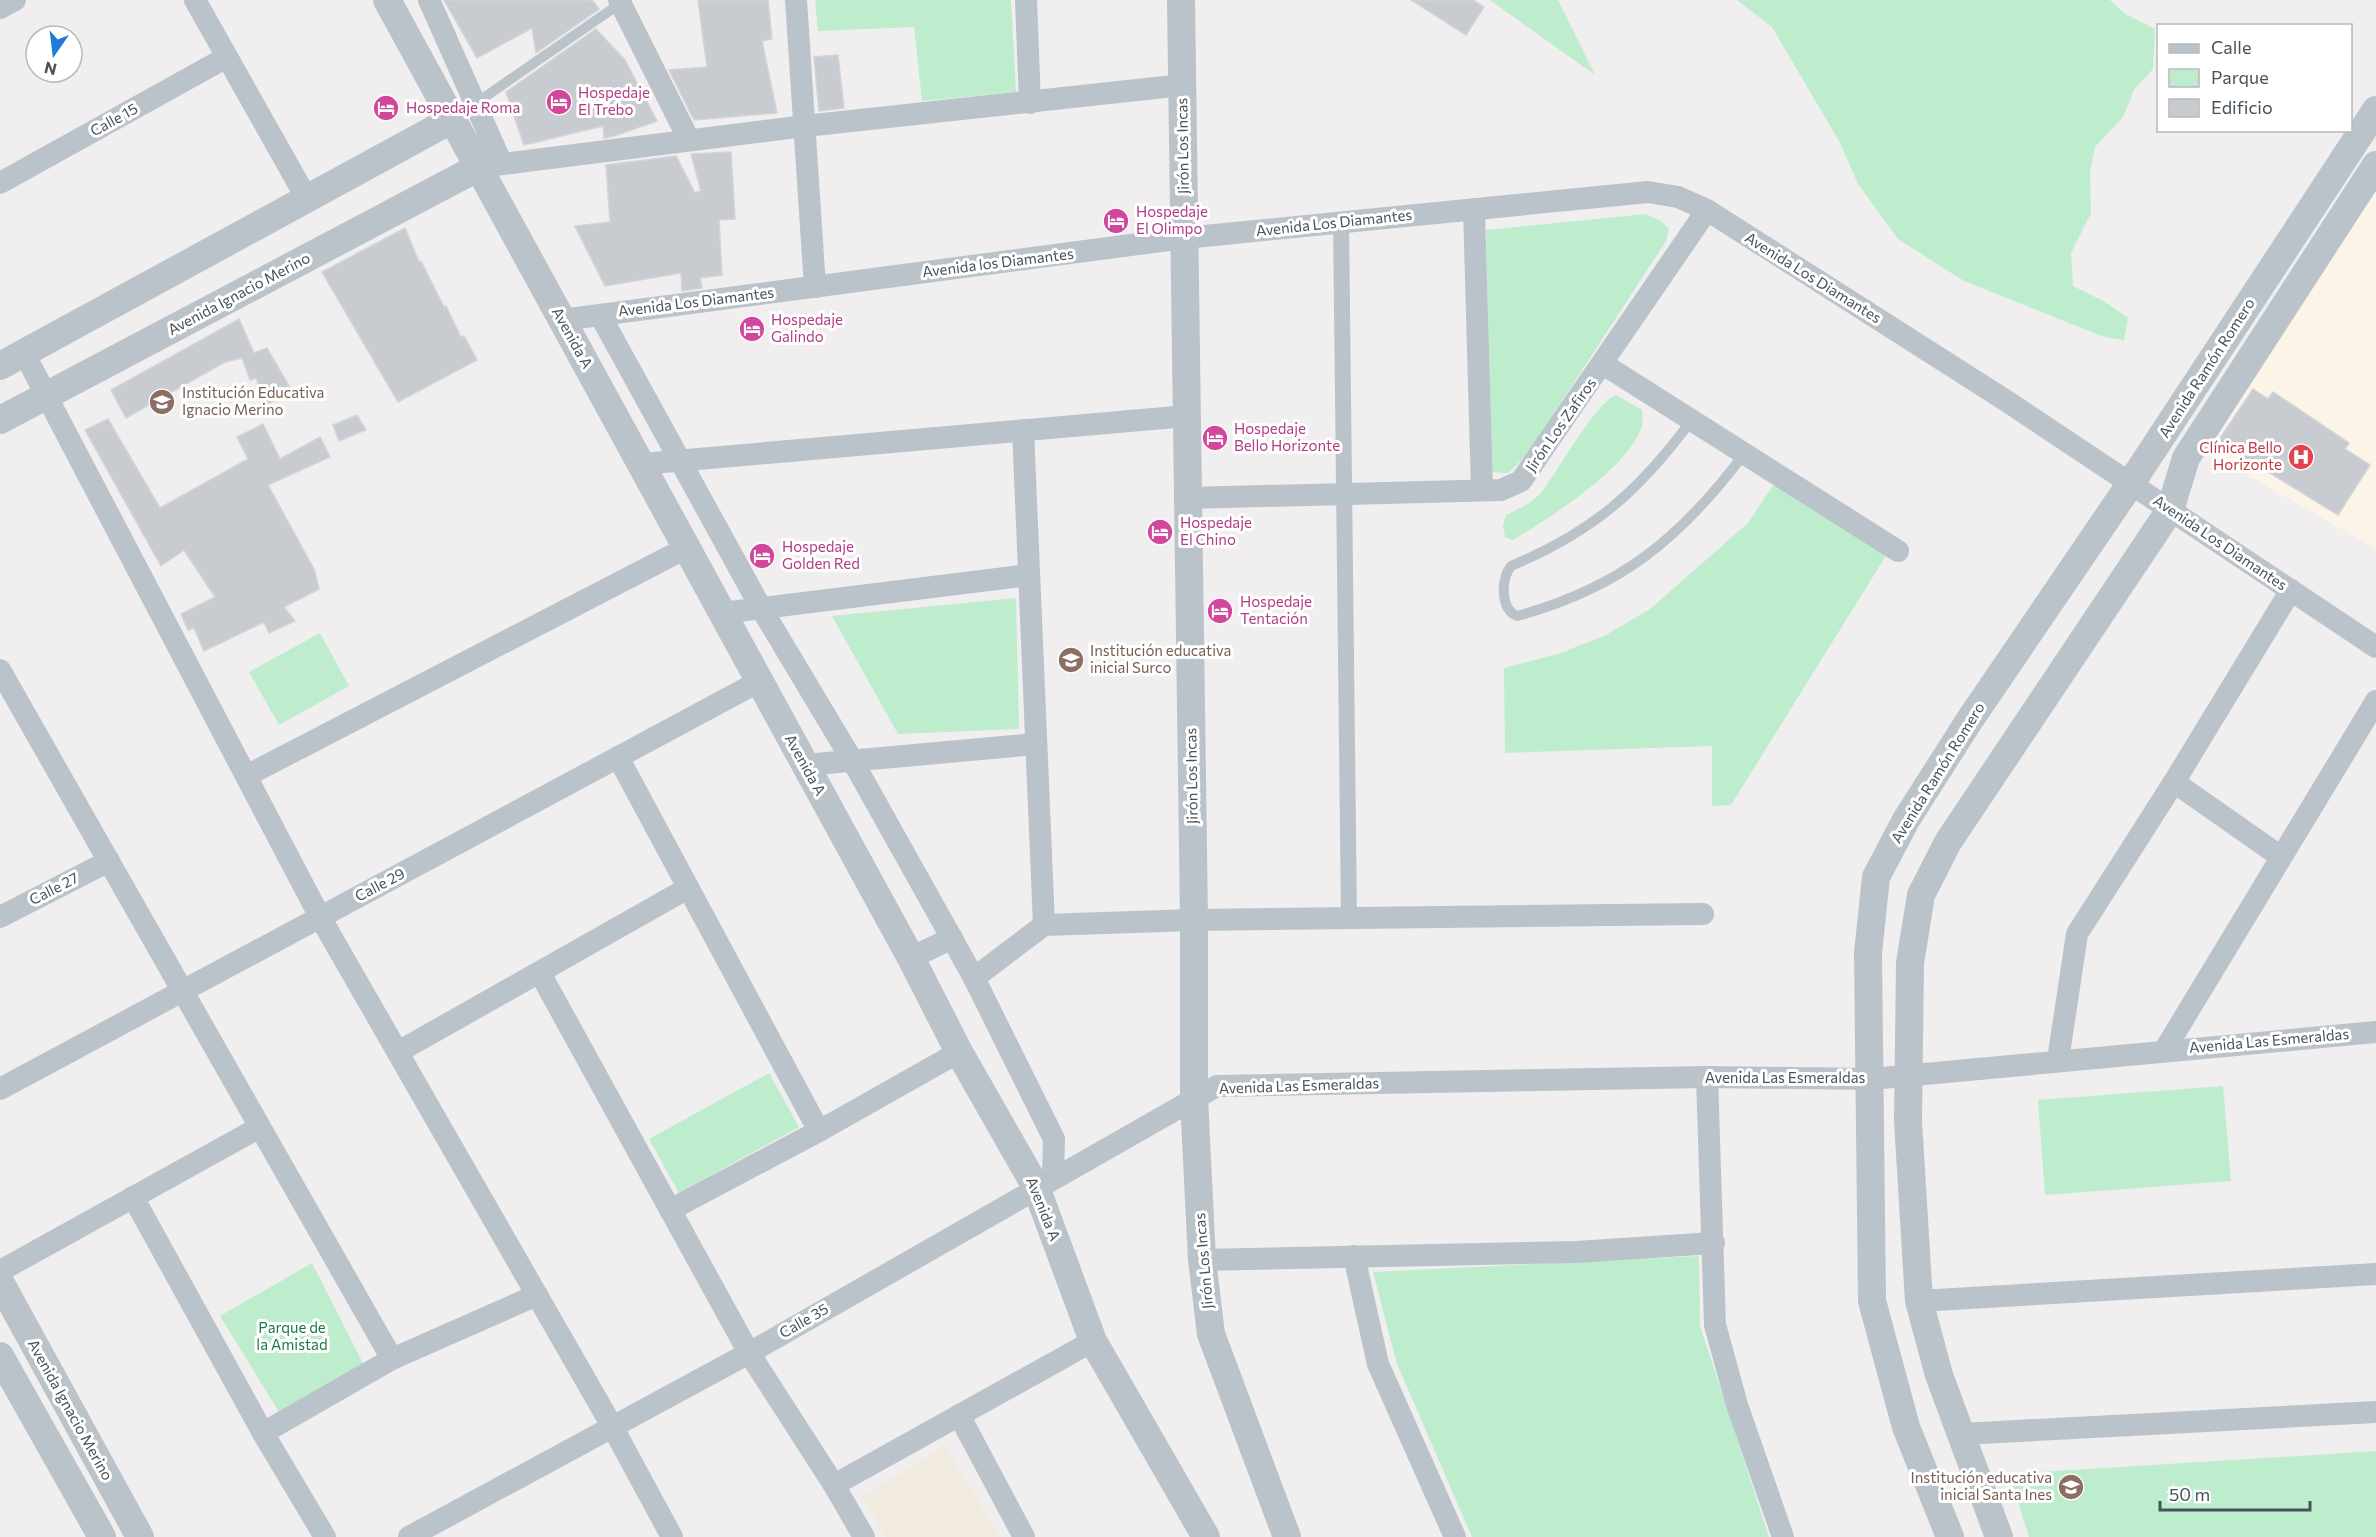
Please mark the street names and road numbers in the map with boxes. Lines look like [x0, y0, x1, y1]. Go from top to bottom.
street label: Jirón Los Incas [1172, 98, 1192, 194]
street label: Calle 15 [87, 99, 140, 139]
street label: Avenida Los Diamantes [1255, 205, 1413, 239]
street label: Avenida Los Diamantes [1742, 228, 1885, 326]
street label: Avenida los Diamantes [921, 244, 1075, 280]
street label: Avenida Ignacio Merino [164, 248, 313, 338]
street label: Avenida Los Diamantes [617, 282, 775, 320]
street label: Avenida Ramón Romero [2154, 294, 2258, 441]
street label: Avenida A [549, 304, 597, 371]
street label: Jirón Los Zafiros [1521, 374, 1599, 475]
street label: Avenida Los Diamantes [2150, 491, 2291, 594]
street label: Avenida Ramón Romero [1886, 699, 1988, 846]
street label: Jirón Los Incas [1181, 728, 1201, 824]
street label: Avenida A [782, 731, 830, 798]
street label: Calle 29 [352, 864, 408, 905]
street label: Calle 27 [26, 868, 81, 908]
street label: Avenida Las Esmeraldas [2188, 1024, 2350, 1056]
street label: Avenida Las Esmeraldas [1705, 1068, 1865, 1086]
street label: Avenida Las Esmeraldas [1218, 1073, 1380, 1097]
street label: Avenida A [1023, 1174, 1065, 1243]
street label: Jirón Los Incas [1190, 1212, 1216, 1310]
street label: Calle 35 [776, 1299, 831, 1341]
street label: Avenida Ignacio Merino [25, 1336, 117, 1483]

